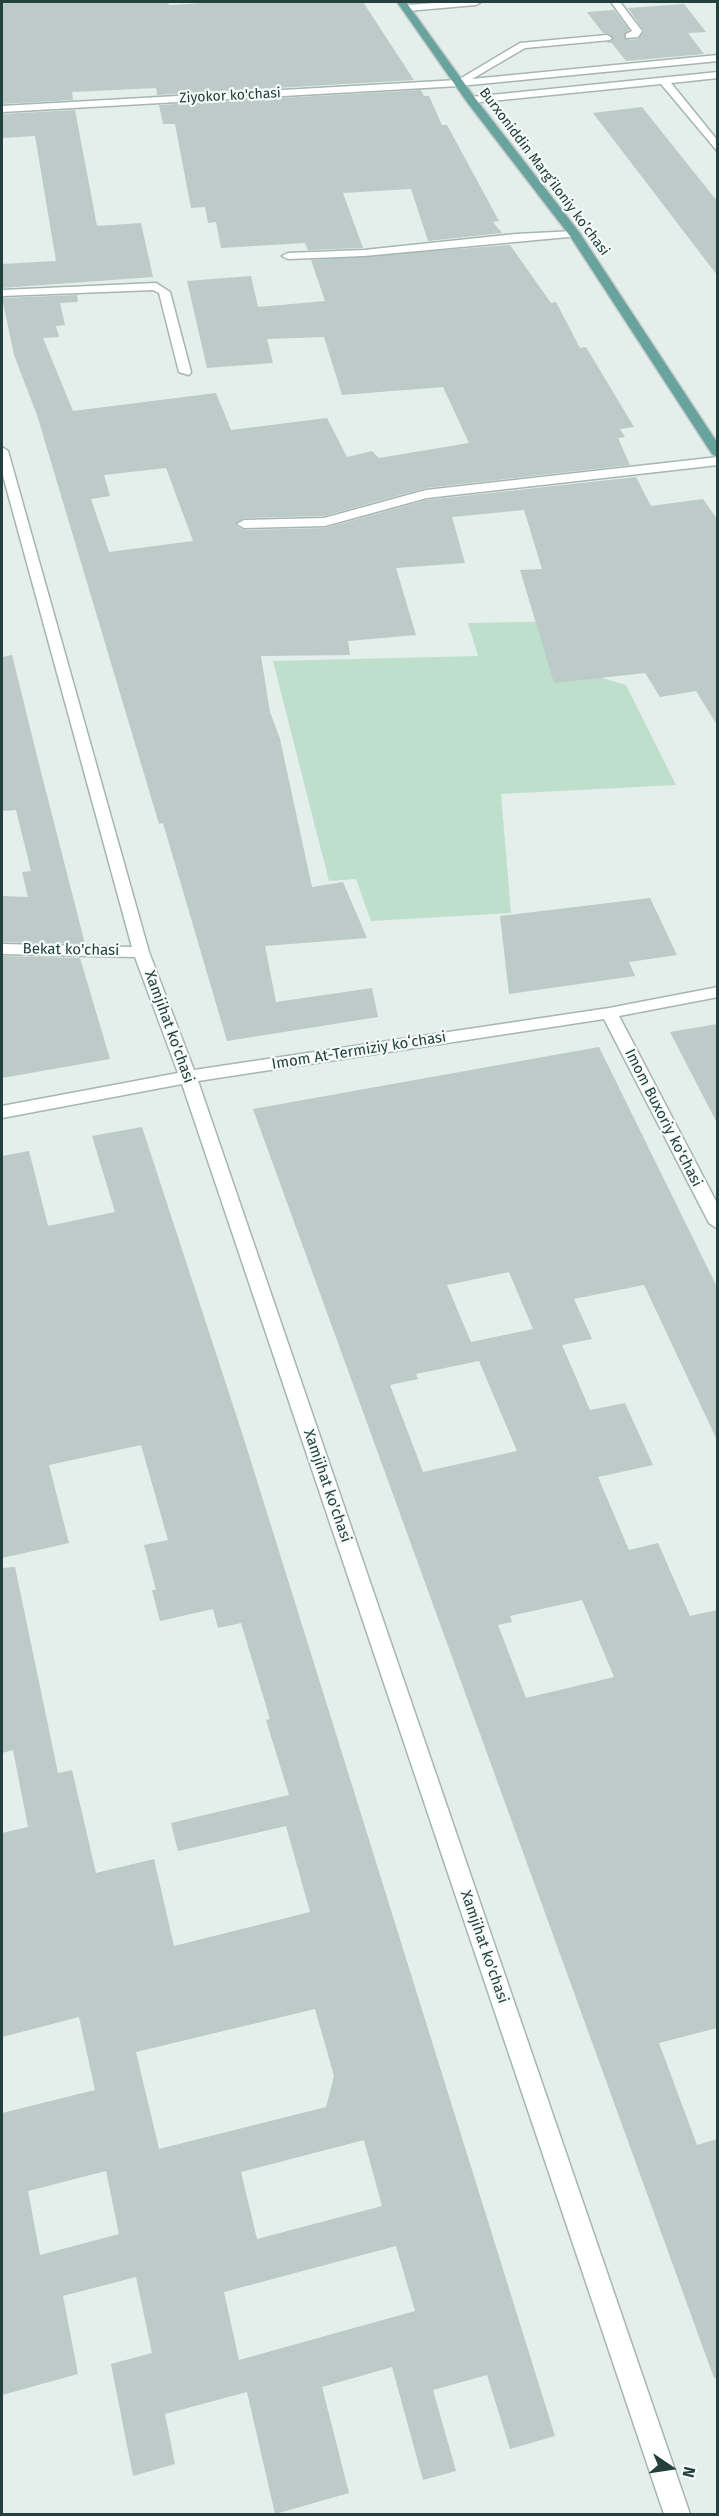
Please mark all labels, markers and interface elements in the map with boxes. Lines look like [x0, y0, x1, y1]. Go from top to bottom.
street label: Ziyokor ko'chasi [179, 85, 281, 107]
street label: Burxoniddin Marg’iloniy ko’chasi [475, 85, 613, 259]
street label: Bekat ko'chasi [22, 940, 120, 960]
street label: Xamjihat ko'chasi [140, 968, 198, 1086]
street label: Imom At-Termiziy koʻchasi [271, 1028, 447, 1074]
street label: Imom Buxoriy ko'chasi [620, 1046, 706, 1190]
street label: Xamjihat ko'chasi [299, 1427, 355, 1545]
street label: Xamjihat ko'chasi [456, 1888, 512, 2006]
north arrow [641, 2438, 701, 2498]
text: N [679, 2465, 699, 2479]

